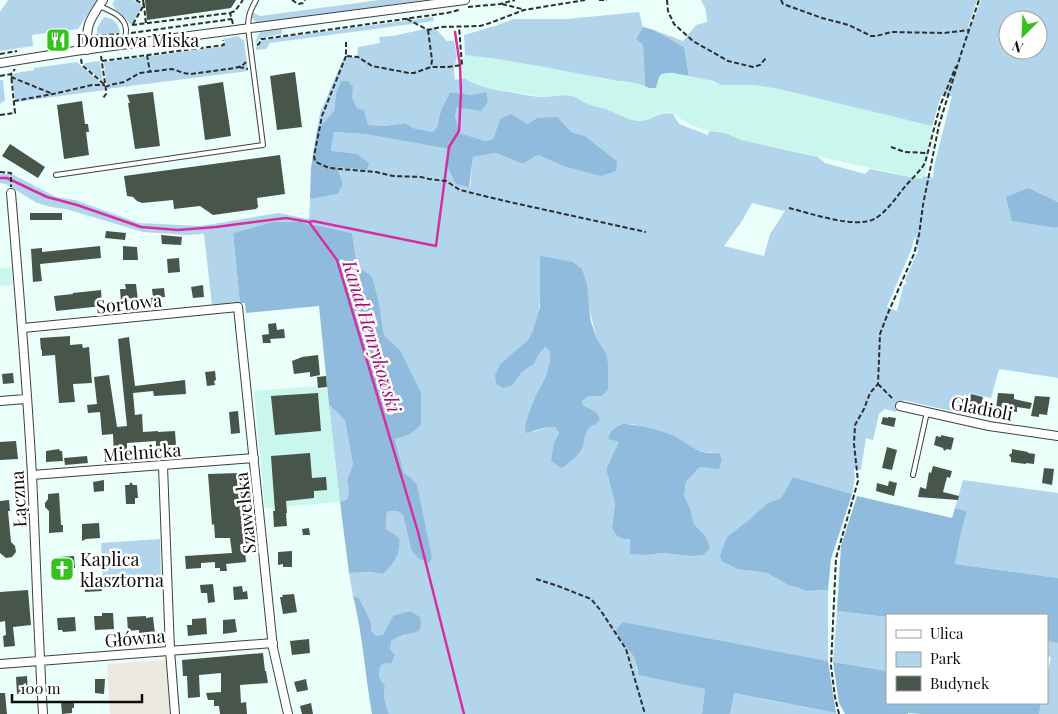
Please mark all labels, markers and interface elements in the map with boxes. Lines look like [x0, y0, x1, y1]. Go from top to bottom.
north arrow [998, 10, 1048, 60]
restaurant icon: Domowa Miska [45, 27, 71, 53]
place label: Domowa Miska [76, 28, 199, 52]
text: N [1009, 37, 1026, 58]
water label: Kanał Henrykowski [337, 256, 409, 417]
street label: Sortowa [95, 288, 163, 318]
street label: Gladioli [949, 390, 1015, 426]
street label: Mielnicka [102, 437, 182, 467]
street label: Łączna [5, 470, 31, 528]
street label: Szawelska [229, 471, 261, 555]
place label: Kaplica klasztorna [80, 547, 164, 592]
church icon: Kaplica klasztorna [49, 556, 75, 582]
legend [886, 614, 1048, 704]
street label: Główna [104, 623, 166, 653]
text: Ulica [930, 623, 964, 643]
text: Park [930, 648, 962, 668]
scale bar [12, 672, 142, 704]
text: Budynek [930, 673, 990, 693]
text: 100 m [20, 678, 61, 698]

